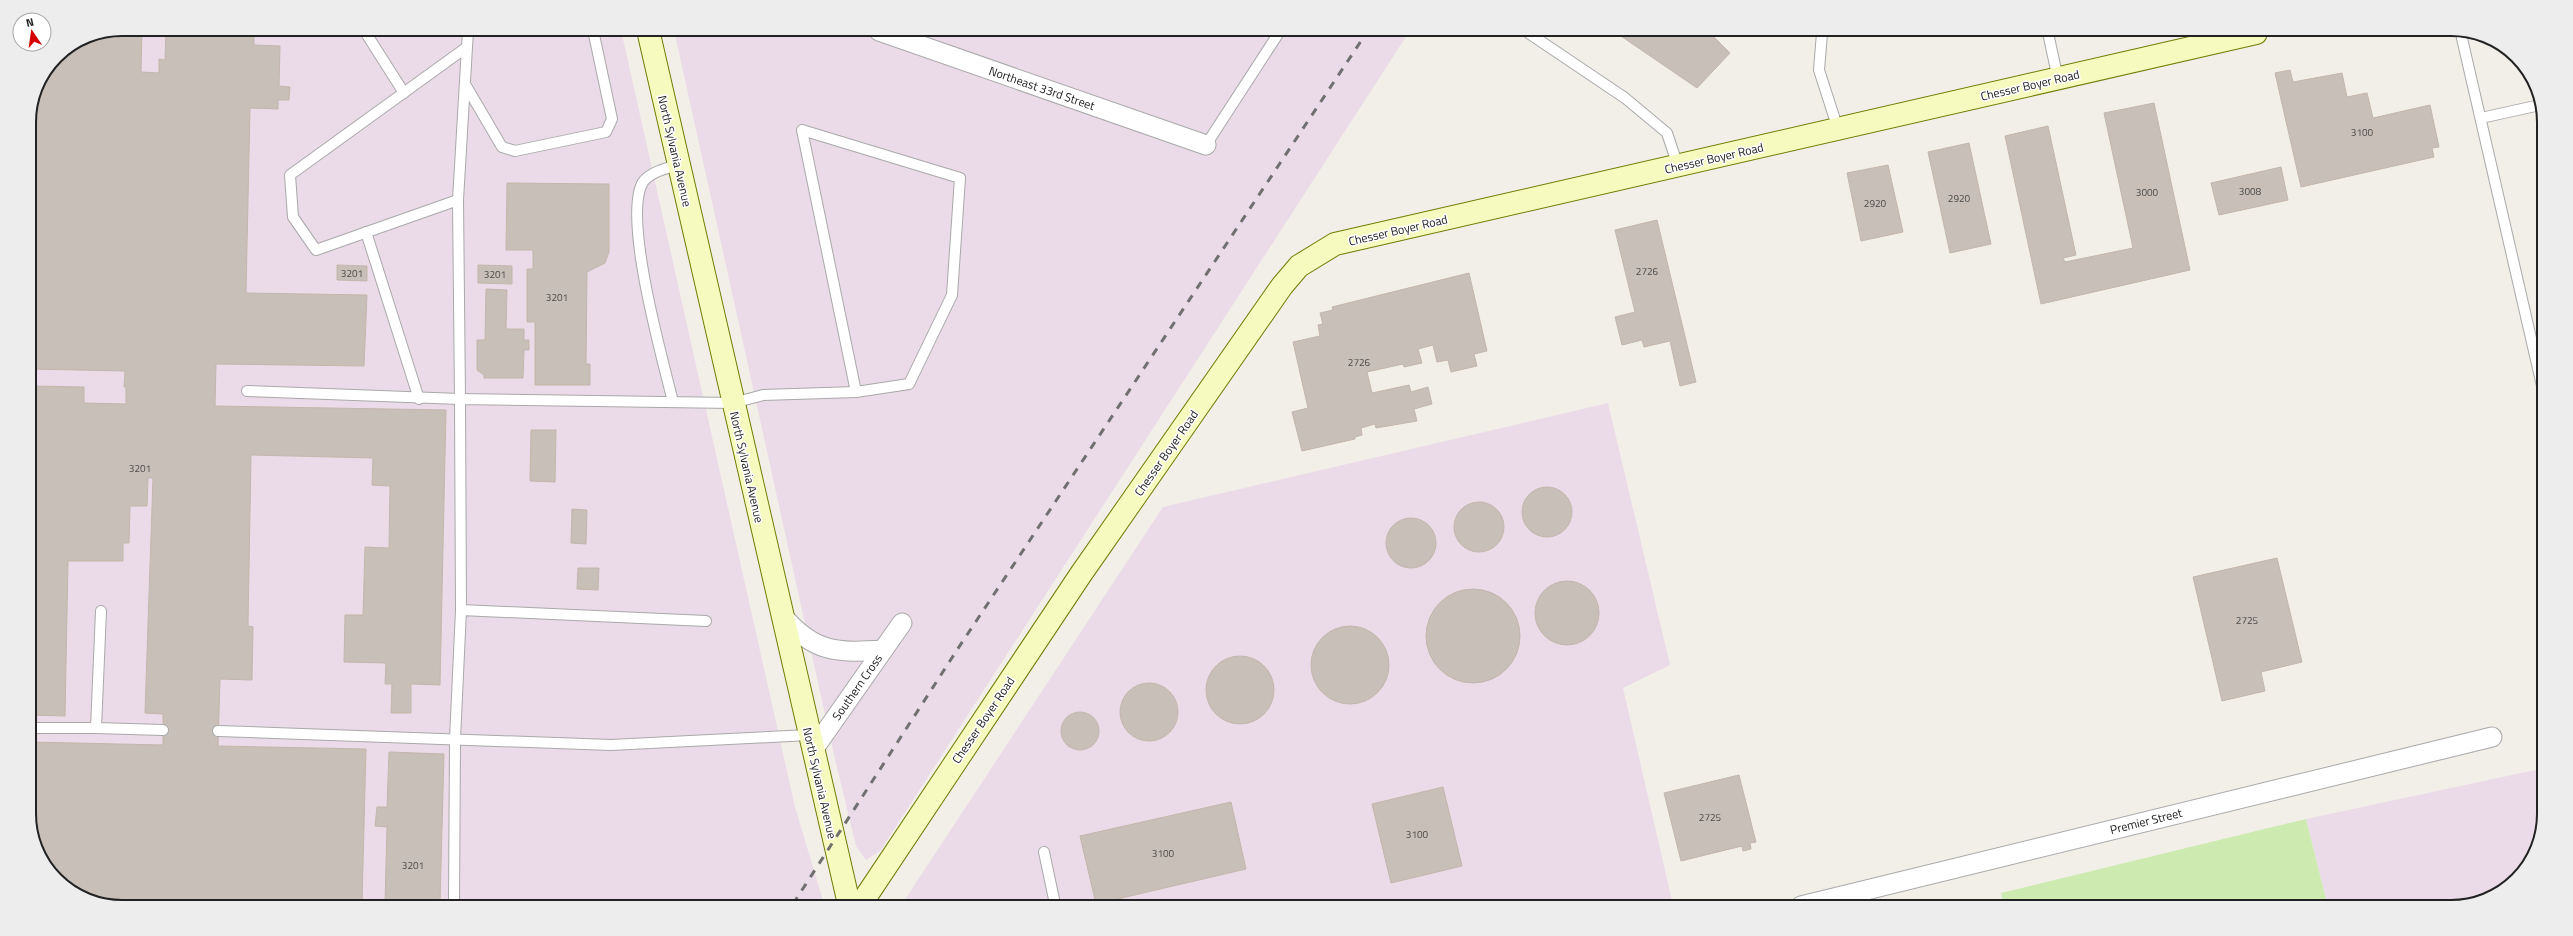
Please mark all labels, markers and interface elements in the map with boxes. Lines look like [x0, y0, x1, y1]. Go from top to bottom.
north arrow [12, 12, 52, 52]
text: N [24, 14, 35, 31]
street label: Northeast 33rd Street [986, 61, 1098, 115]
street label: Chesser Boyer Road [1979, 64, 2081, 106]
street label: North Sylvania Avenue [653, 93, 697, 209]
house number: 3100 [2351, 125, 2374, 140]
street label: Chesser Boyer Road [1663, 137, 1765, 179]
house number: 3008 [2239, 184, 2262, 199]
house number: 3000 [2136, 185, 2159, 200]
house number: 2920 [1948, 191, 1971, 206]
house number: 2920 [1864, 196, 1887, 211]
street label: Chesser Boyer Road [1347, 209, 1449, 251]
house number: 2726 [1636, 264, 1659, 279]
house number: 3201 [341, 266, 363, 281]
house number: 3201 [484, 267, 506, 282]
house number: 3201 [546, 290, 568, 305]
house number: 2726 [1348, 355, 1371, 370]
street label: Chesser Boyer Road [1129, 406, 1203, 500]
street label: North Sylvania Avenue [725, 409, 769, 525]
house number: 3201 [129, 461, 151, 476]
house number: 2725 [2236, 613, 2259, 628]
street label: Southern Cross [827, 650, 887, 724]
street label: Chesser Boyer Road [947, 673, 1019, 767]
street label: North Sylvania Avenue [798, 725, 842, 841]
street label: Premier Street [2108, 803, 2185, 839]
house number: 2725 [1699, 810, 1722, 825]
house number: 3100 [1406, 827, 1429, 842]
house number: 3100 [1152, 846, 1175, 861]
house number: 3201 [402, 858, 424, 873]

